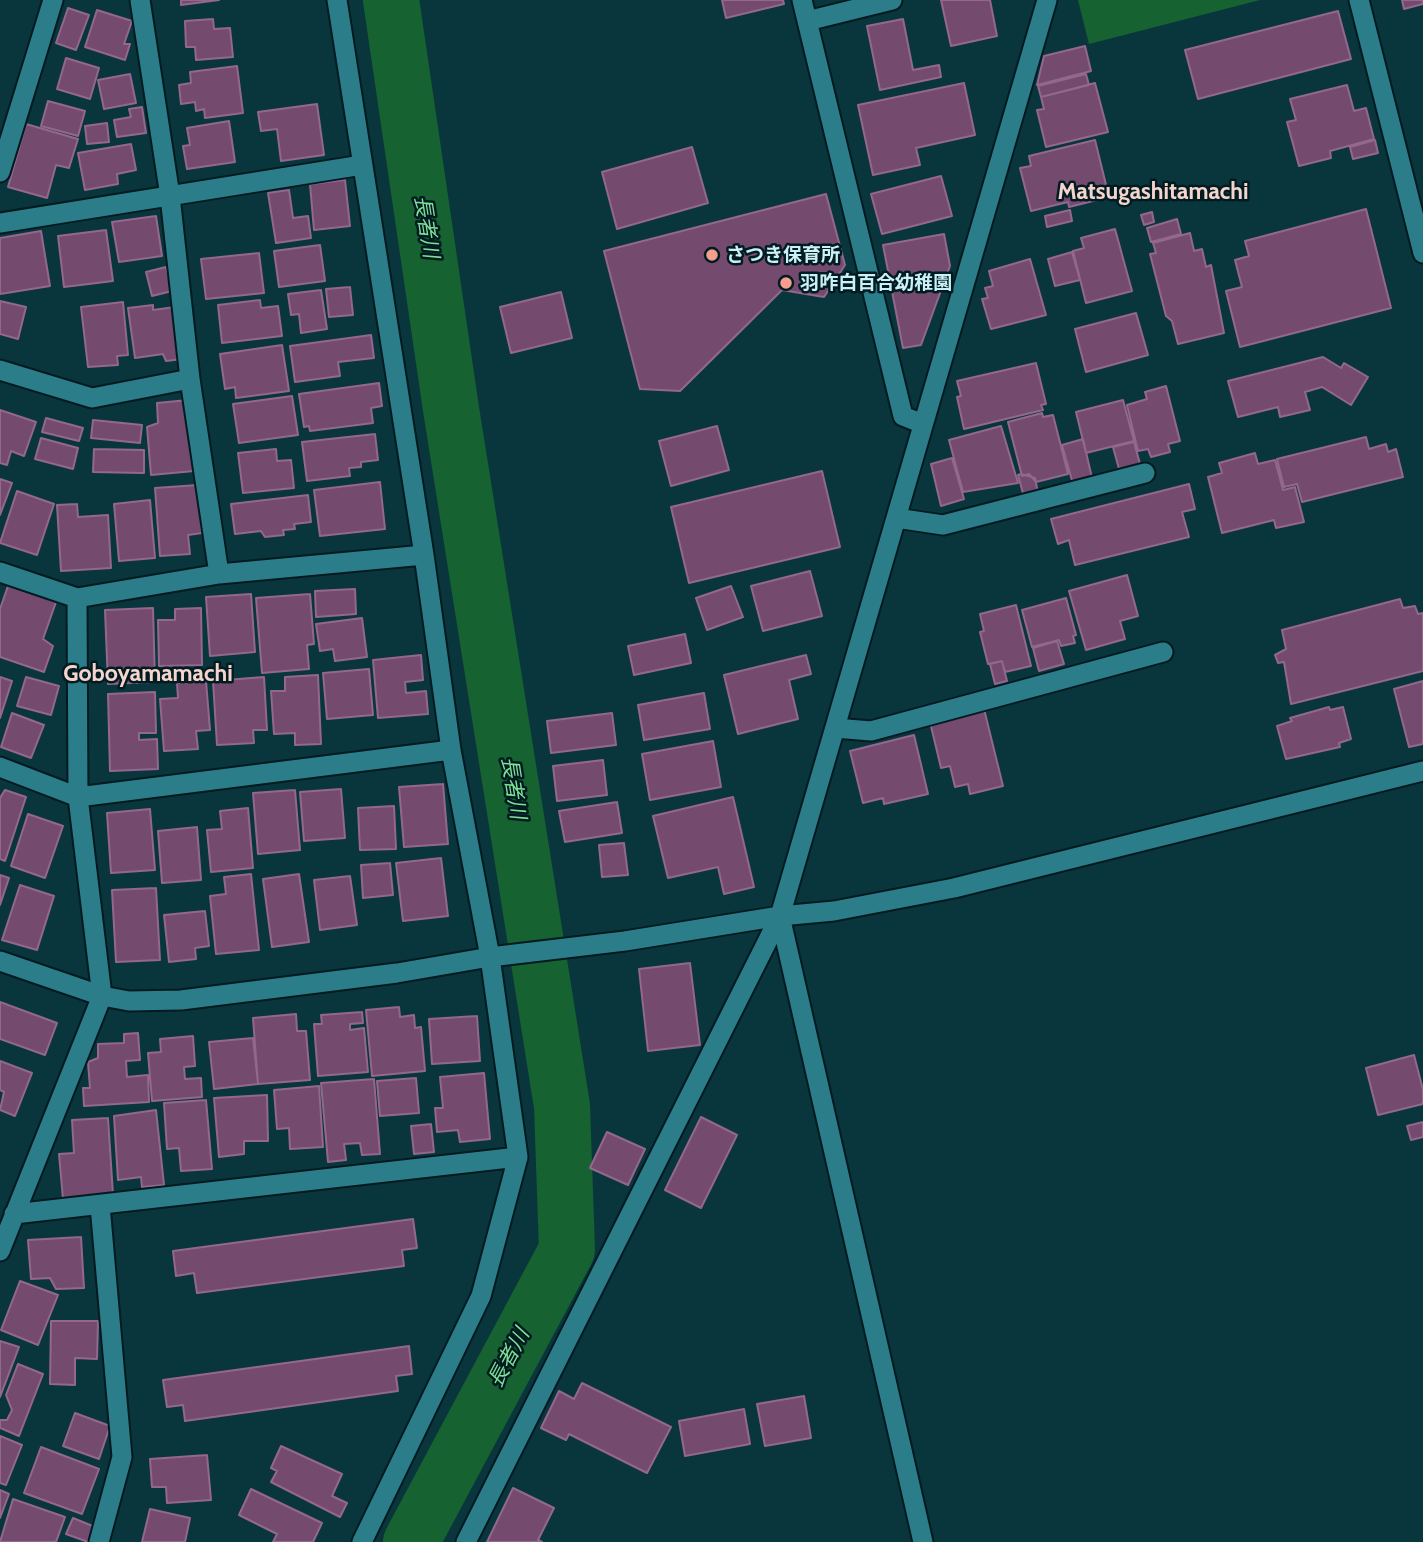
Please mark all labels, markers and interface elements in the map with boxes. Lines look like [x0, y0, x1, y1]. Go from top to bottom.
district label: Matsugashitamachi [1058, 178, 1248, 206]
water label: 長者川 [409, 194, 443, 260]
place label: さつき保育所 [726, 244, 840, 266]
marker: さつき保育所 [704, 247, 720, 263]
place label: 羽咋白百合幼稚園 [800, 272, 952, 294]
marker: 羽咋白百合幼稚園 [778, 275, 794, 291]
district label: Goboyamamachi [63, 660, 233, 688]
water label: 長者川 [496, 755, 530, 821]
water label: 長者川 [483, 1324, 535, 1392]

